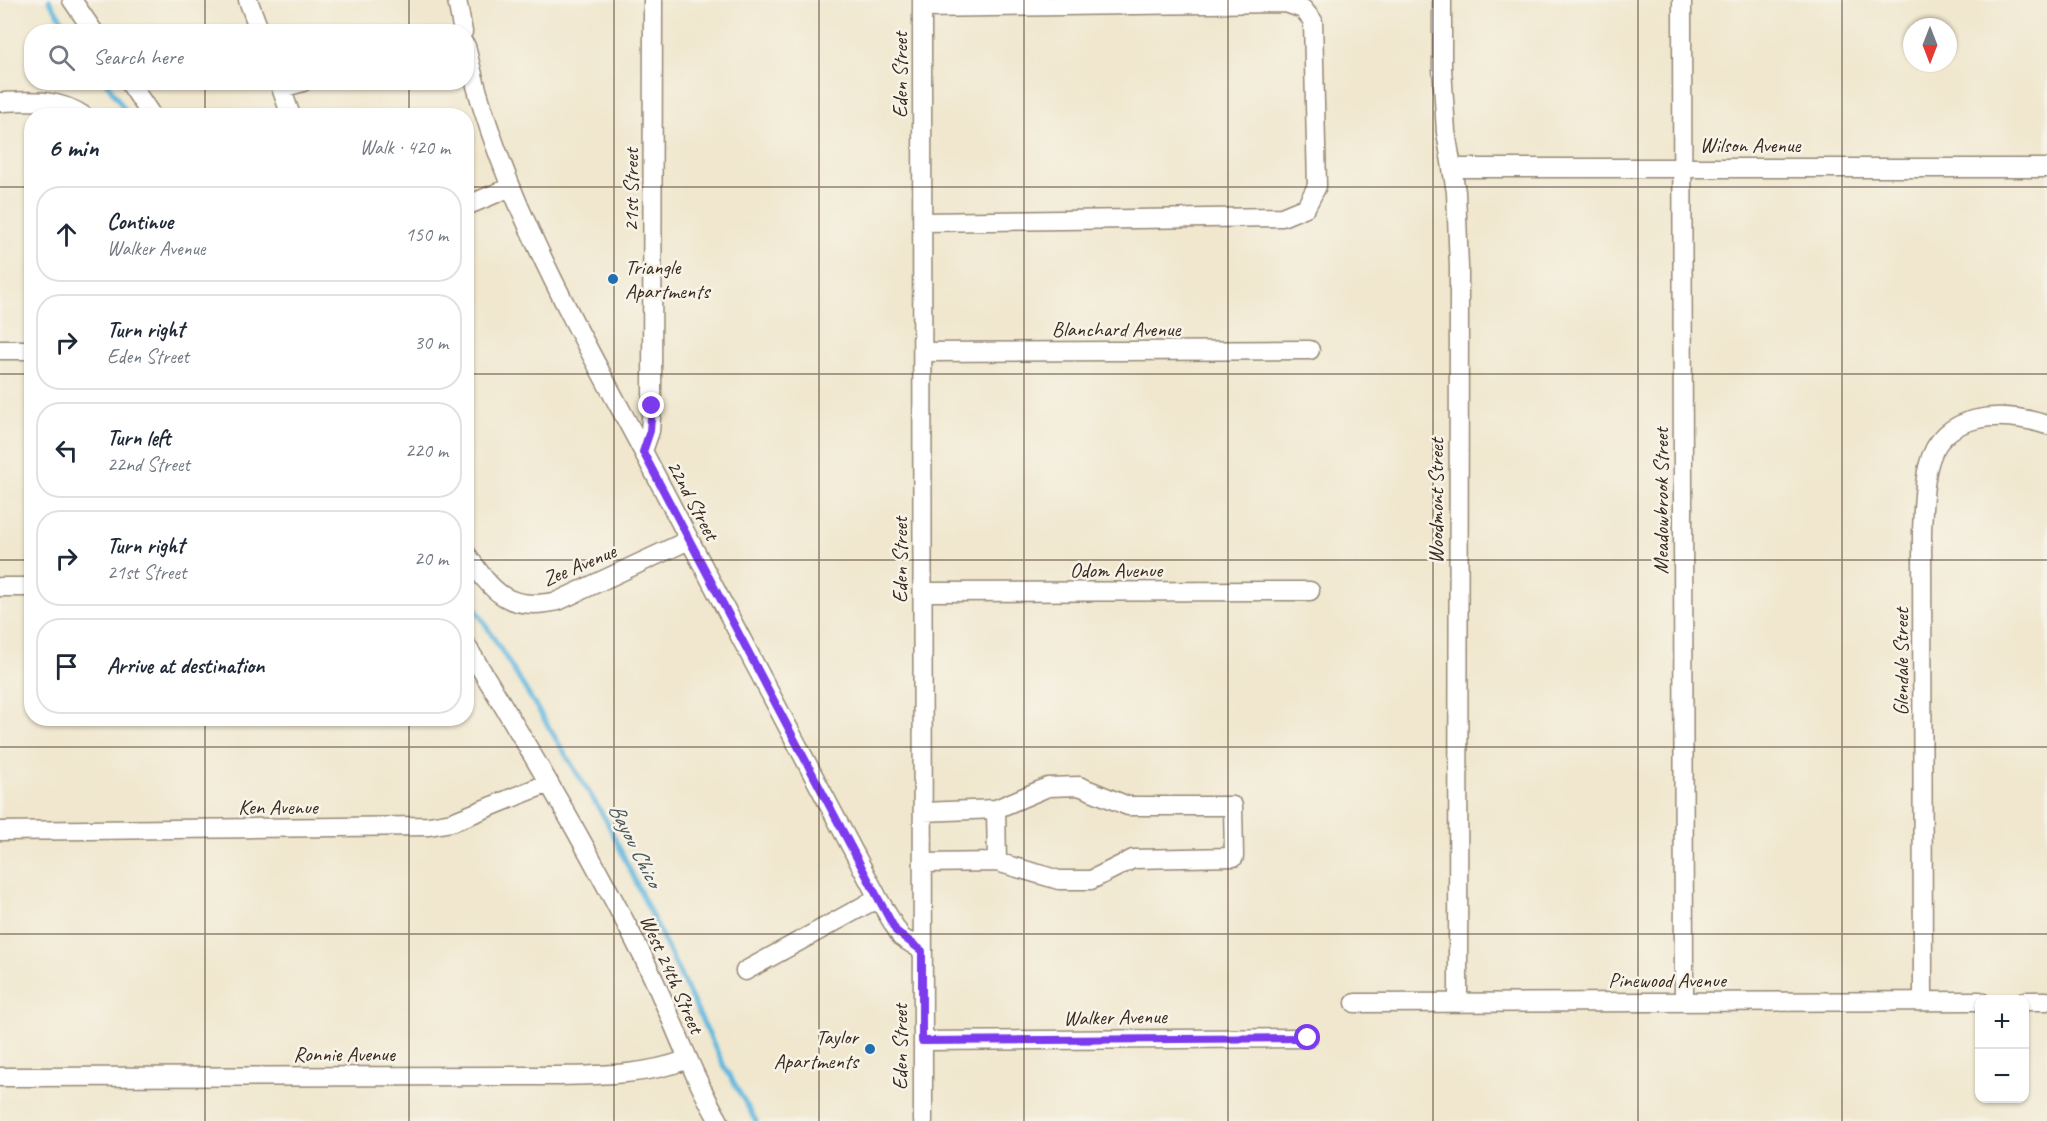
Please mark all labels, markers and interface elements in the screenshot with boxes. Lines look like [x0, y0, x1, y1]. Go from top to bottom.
north arrow [1903, 18, 1957, 72]
search box [24, 24, 474, 90]
street label: Eden Street [887, 30, 913, 118]
icon: search [45, 41, 78, 74]
text: Search here [93, 43, 183, 71]
text: 6 min [48, 131, 98, 164]
street label: Wilson Avenue [1700, 132, 1801, 158]
text: Walk · 420 m [360, 135, 450, 160]
street label: 21st Street [618, 146, 644, 232]
text: Continue [107, 208, 173, 236]
icon: ahead [50, 218, 83, 251]
text: 150 m [405, 222, 448, 247]
text: Walker Avenue [107, 236, 205, 261]
place label: Triangle Apartments [625, 254, 711, 304]
marker: Triangle Apartments [606, 272, 620, 286]
text: Turn right [107, 316, 184, 344]
street label: Blanchard Avenue [1052, 316, 1181, 342]
icon: right [50, 326, 83, 359]
text: 30 m [414, 330, 448, 355]
text: Eden Street [107, 344, 189, 369]
route end [638, 392, 664, 418]
text: Turn left [107, 424, 171, 452]
street label: Meadowbrook Street [1648, 426, 1674, 574]
icon: left [50, 434, 83, 467]
street label: Woodmont Street [1423, 436, 1449, 564]
text: 220 m [405, 438, 448, 463]
text: 22nd Street [107, 452, 190, 477]
street label: 22nd Street [661, 455, 726, 546]
street label: Eden Street [887, 515, 913, 603]
text: Turn right [107, 532, 184, 560]
street label: Zee Avenue [538, 538, 621, 592]
icon: right [50, 542, 83, 575]
text: 20 m [414, 546, 448, 571]
street label: Odom Avenue [1070, 557, 1164, 583]
text: 21st Street [107, 560, 186, 585]
street label: Glendale Street [1888, 606, 1914, 716]
icon: arrive [50, 650, 83, 683]
text: Arrive at destination [107, 652, 264, 680]
street label: Ken Avenue [238, 794, 320, 820]
water label: Bayou Chico [602, 799, 670, 895]
street label: West 24th Street [634, 911, 711, 1039]
street label: Pinewood Avenue [1608, 967, 1728, 993]
map controls [1975, 995, 2029, 1103]
button: + [1975, 995, 2029, 1049]
street label: Eden Street [887, 1002, 913, 1090]
street label: Walker Avenue [1063, 1003, 1168, 1031]
place label: Taylor Apartments [774, 1024, 860, 1074]
route start [1294, 1024, 1320, 1050]
street label: Ronnie Avenue [293, 1041, 396, 1067]
marker: Taylor Apartments [863, 1042, 877, 1056]
button: − [1975, 1049, 2029, 1103]

